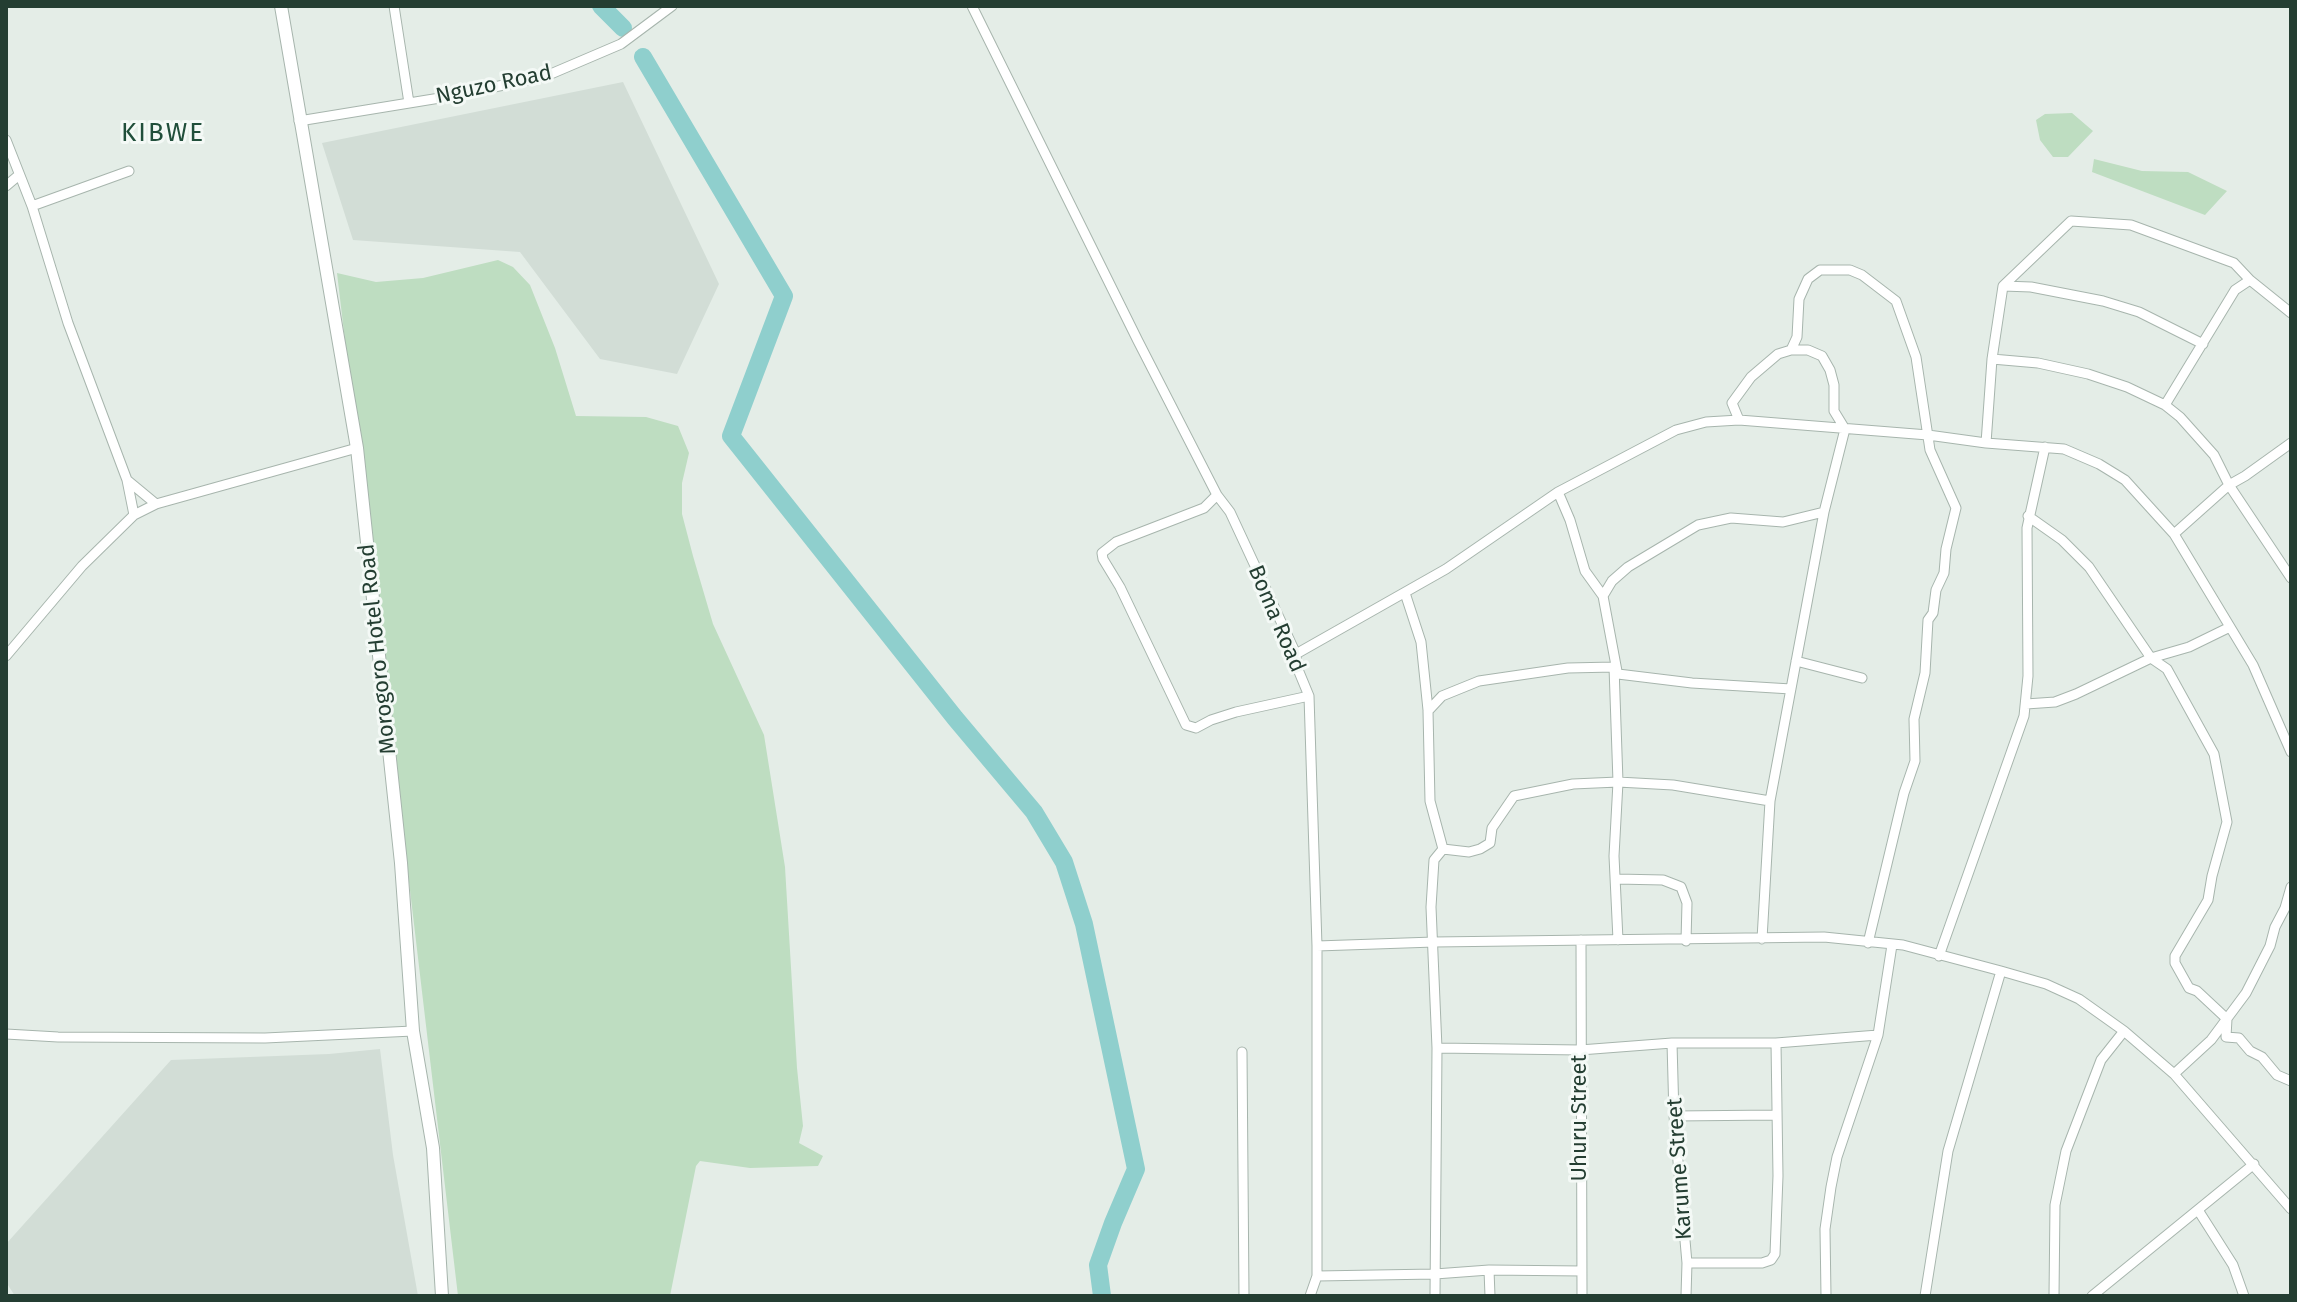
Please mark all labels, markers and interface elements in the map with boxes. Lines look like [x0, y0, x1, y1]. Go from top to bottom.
street label: Nguzo Road [434, 60, 554, 110]
district label: KIBWE [121, 118, 205, 150]
street label: Morogoro Hotel Road [354, 542, 402, 756]
street label: Boma Road [1242, 562, 1310, 676]
street label: Uhuru Street [1567, 1054, 1593, 1182]
street label: Karume Street [1662, 1097, 1698, 1241]

